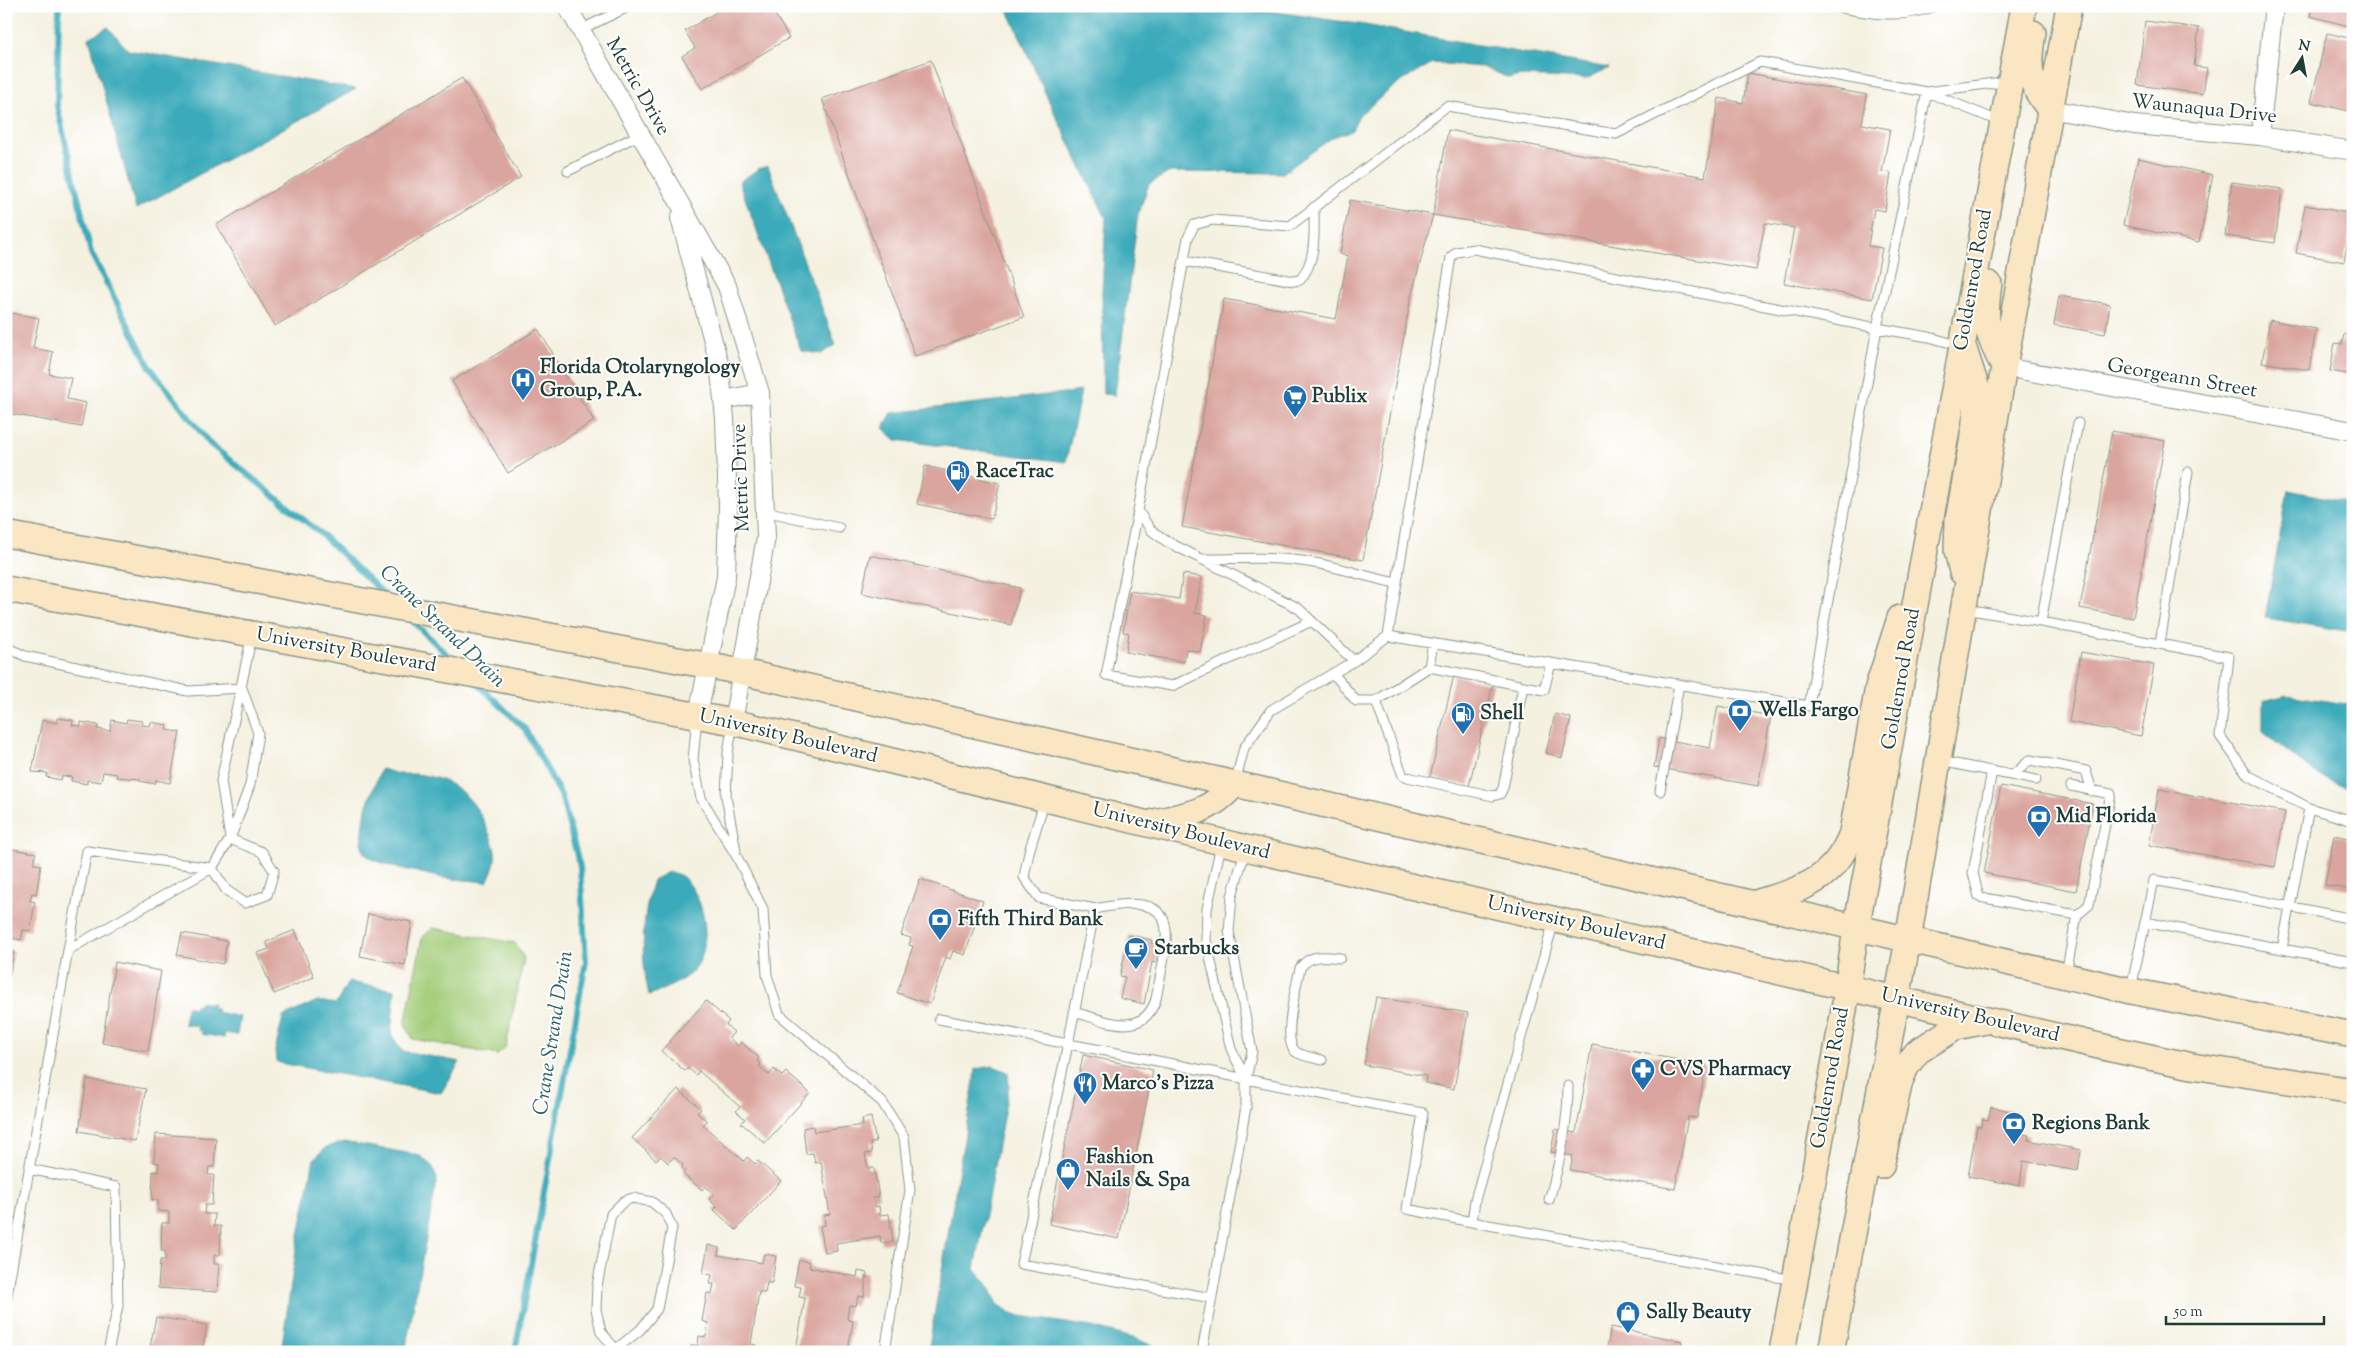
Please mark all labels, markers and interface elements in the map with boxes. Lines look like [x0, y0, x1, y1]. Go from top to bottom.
north arrow [2276, 32, 2326, 82]
street label: Metric Drive [597, 33, 677, 141]
text: N [2297, 36, 2311, 58]
street label: Waunaqua Drive [2130, 88, 2278, 132]
street label: Goldenrod Road [1947, 207, 2001, 353]
street label: Georgeann Street [2105, 352, 2259, 406]
place label: Florida Otolaryngology Group, P.A. [540, 354, 740, 406]
hospital icon: Florida Otolaryngology Group, P.A. [510, 367, 536, 401]
place label: Publix [1312, 383, 1367, 412]
supermarket icon: Publix [1282, 384, 1308, 418]
street label: Metric Drive [726, 423, 758, 533]
place label: RaceTrac [976, 458, 1054, 487]
fuel station icon: RaceTrac [945, 459, 971, 493]
water label: Crane Strand Drain [372, 559, 512, 695]
street label: Goldenrod Road [1875, 606, 1929, 752]
street label: University Boulevard [254, 621, 438, 681]
place label: Wells Fargo [1758, 697, 1859, 726]
bank icon: Wells Fargo [1727, 698, 1753, 732]
place label: Shell [1480, 700, 1524, 729]
fuel station icon: Shell [1450, 701, 1476, 735]
street label: University Boulevard [696, 702, 880, 772]
street label: University Boulevard [1089, 796, 1273, 868]
place label: Mid Florida [2056, 803, 2157, 832]
bank icon: Mid Florida [2026, 804, 2052, 838]
street label: University Boulevard [1484, 889, 1668, 959]
place label: Fifth Third Bank [958, 906, 1103, 935]
bank icon: Fifth Third Bank [927, 907, 953, 941]
place label: Starbucks [1154, 935, 1239, 964]
cafe icon: Starbucks [1123, 936, 1149, 970]
water label: Crane Strand Drain [526, 949, 582, 1117]
street label: University Boulevard [1878, 981, 2062, 1051]
street label: Goldenrod Road [1804, 1005, 1858, 1151]
place label: CVS Pharmacy [1660, 1056, 1791, 1085]
pharmacy icon: CVS Pharmacy [1630, 1057, 1656, 1091]
place label: Marco's Pizza [1102, 1070, 1215, 1099]
restaurant icon: Marco's Pizza [1072, 1071, 1098, 1105]
place label: Regions Bank [2032, 1110, 2150, 1139]
bank icon: Regions Bank [2001, 1111, 2027, 1145]
place label: Fashion Nails & Spa [1086, 1144, 1191, 1196]
shop icon: Fashion Nails & Spa [1055, 1157, 1081, 1191]
scale bar [2166, 1293, 2324, 1325]
place label: Sally Beauty [1646, 1299, 1752, 1328]
shop icon: Sally Beauty [1615, 1300, 1641, 1334]
text: 50 m [2173, 1302, 2203, 1323]

